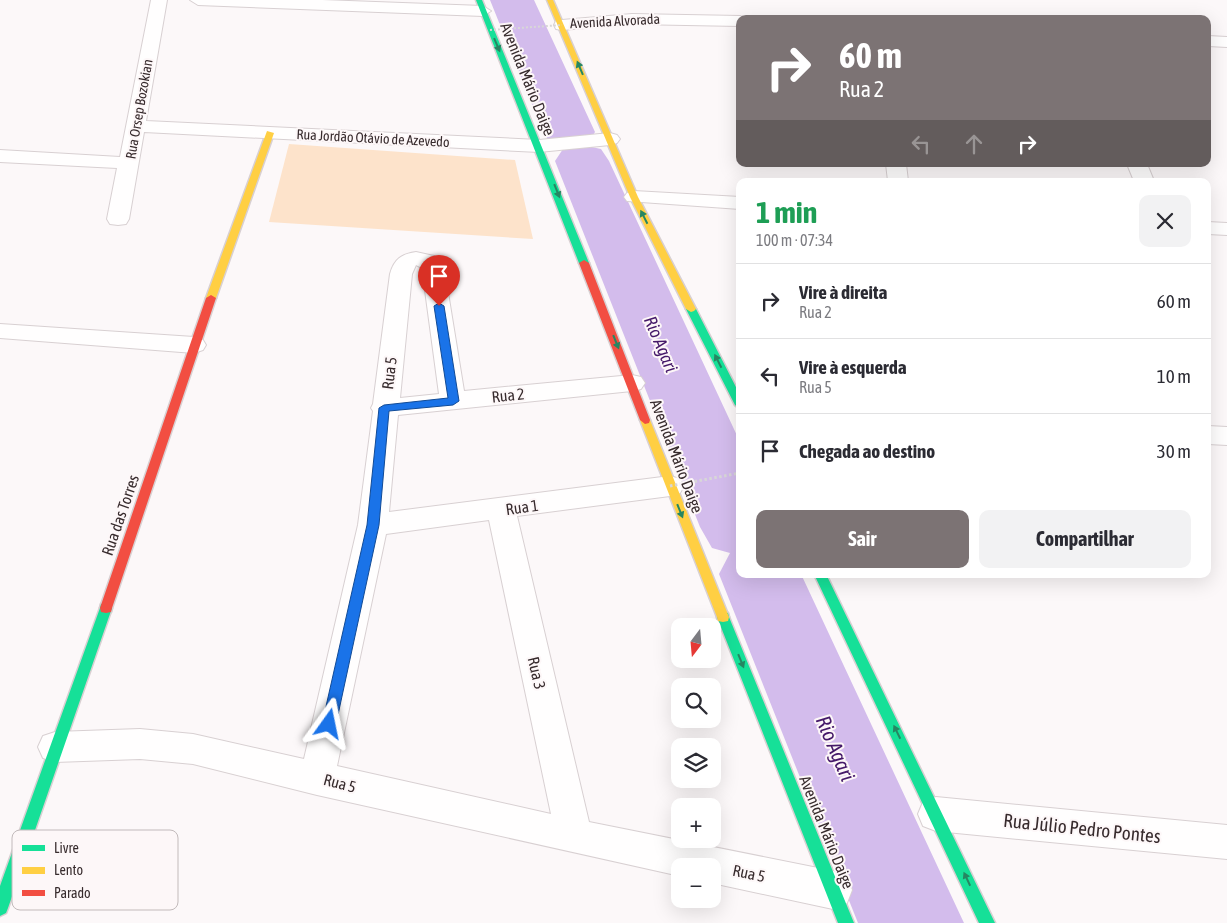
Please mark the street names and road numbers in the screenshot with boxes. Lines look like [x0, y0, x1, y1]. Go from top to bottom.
street label: Avenida Alvorada [570, 11, 660, 31]
street label: Avenida Mário Daige [496, 20, 559, 139]
street label: Rua Orsep Bozokian [122, 58, 156, 160]
street label: Rua Jordão Otávio de Azevedo [296, 126, 450, 150]
street label: Rua 5 [378, 356, 400, 390]
street label: Rua 2 [491, 384, 525, 406]
street label: Avenida Mário Daige [646, 397, 707, 516]
street label: Rua das Torres [98, 472, 142, 558]
street label: Rua 1 [504, 496, 540, 518]
street label: Rua 3 [525, 655, 549, 691]
street label: Rua 5 [322, 770, 358, 796]
street label: Avenida Mário Daige [795, 773, 858, 892]
street label: Rua Júlio Pedro Pontes [1002, 809, 1162, 847]
street label: Rua 5 [731, 861, 767, 885]

